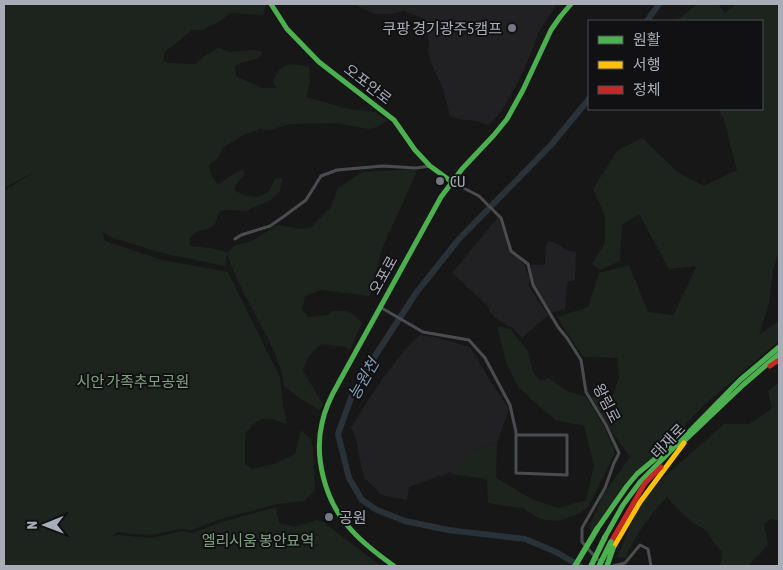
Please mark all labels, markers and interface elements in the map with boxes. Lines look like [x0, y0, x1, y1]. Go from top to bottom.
place label: 쿠팡 경기광주5캠프 [382, 20, 502, 37]
legend [588, 20, 763, 110]
marker: 쿠팡 경기광주5캠프 [506, 22, 518, 34]
text: 원활 [633, 31, 661, 48]
text: 서행 [633, 56, 661, 73]
street label: 오포안로 [341, 60, 395, 108]
text: 정체 [633, 81, 661, 98]
place label: CU [450, 173, 466, 190]
marker: CU [434, 175, 446, 187]
street label: 오포로 [366, 253, 400, 297]
water label: 능원천 [344, 353, 383, 403]
park label: 시안 가족추모공원 [77, 373, 189, 390]
street label: 왕림로 [590, 381, 624, 425]
street label: 태재로 [648, 420, 688, 462]
north arrow [20, 500, 70, 550]
place label: 공원 [339, 509, 367, 526]
marker: 공원 [323, 511, 335, 523]
text: N [24, 521, 40, 529]
park label: 엘리시움 봉안묘역 [202, 532, 314, 549]

